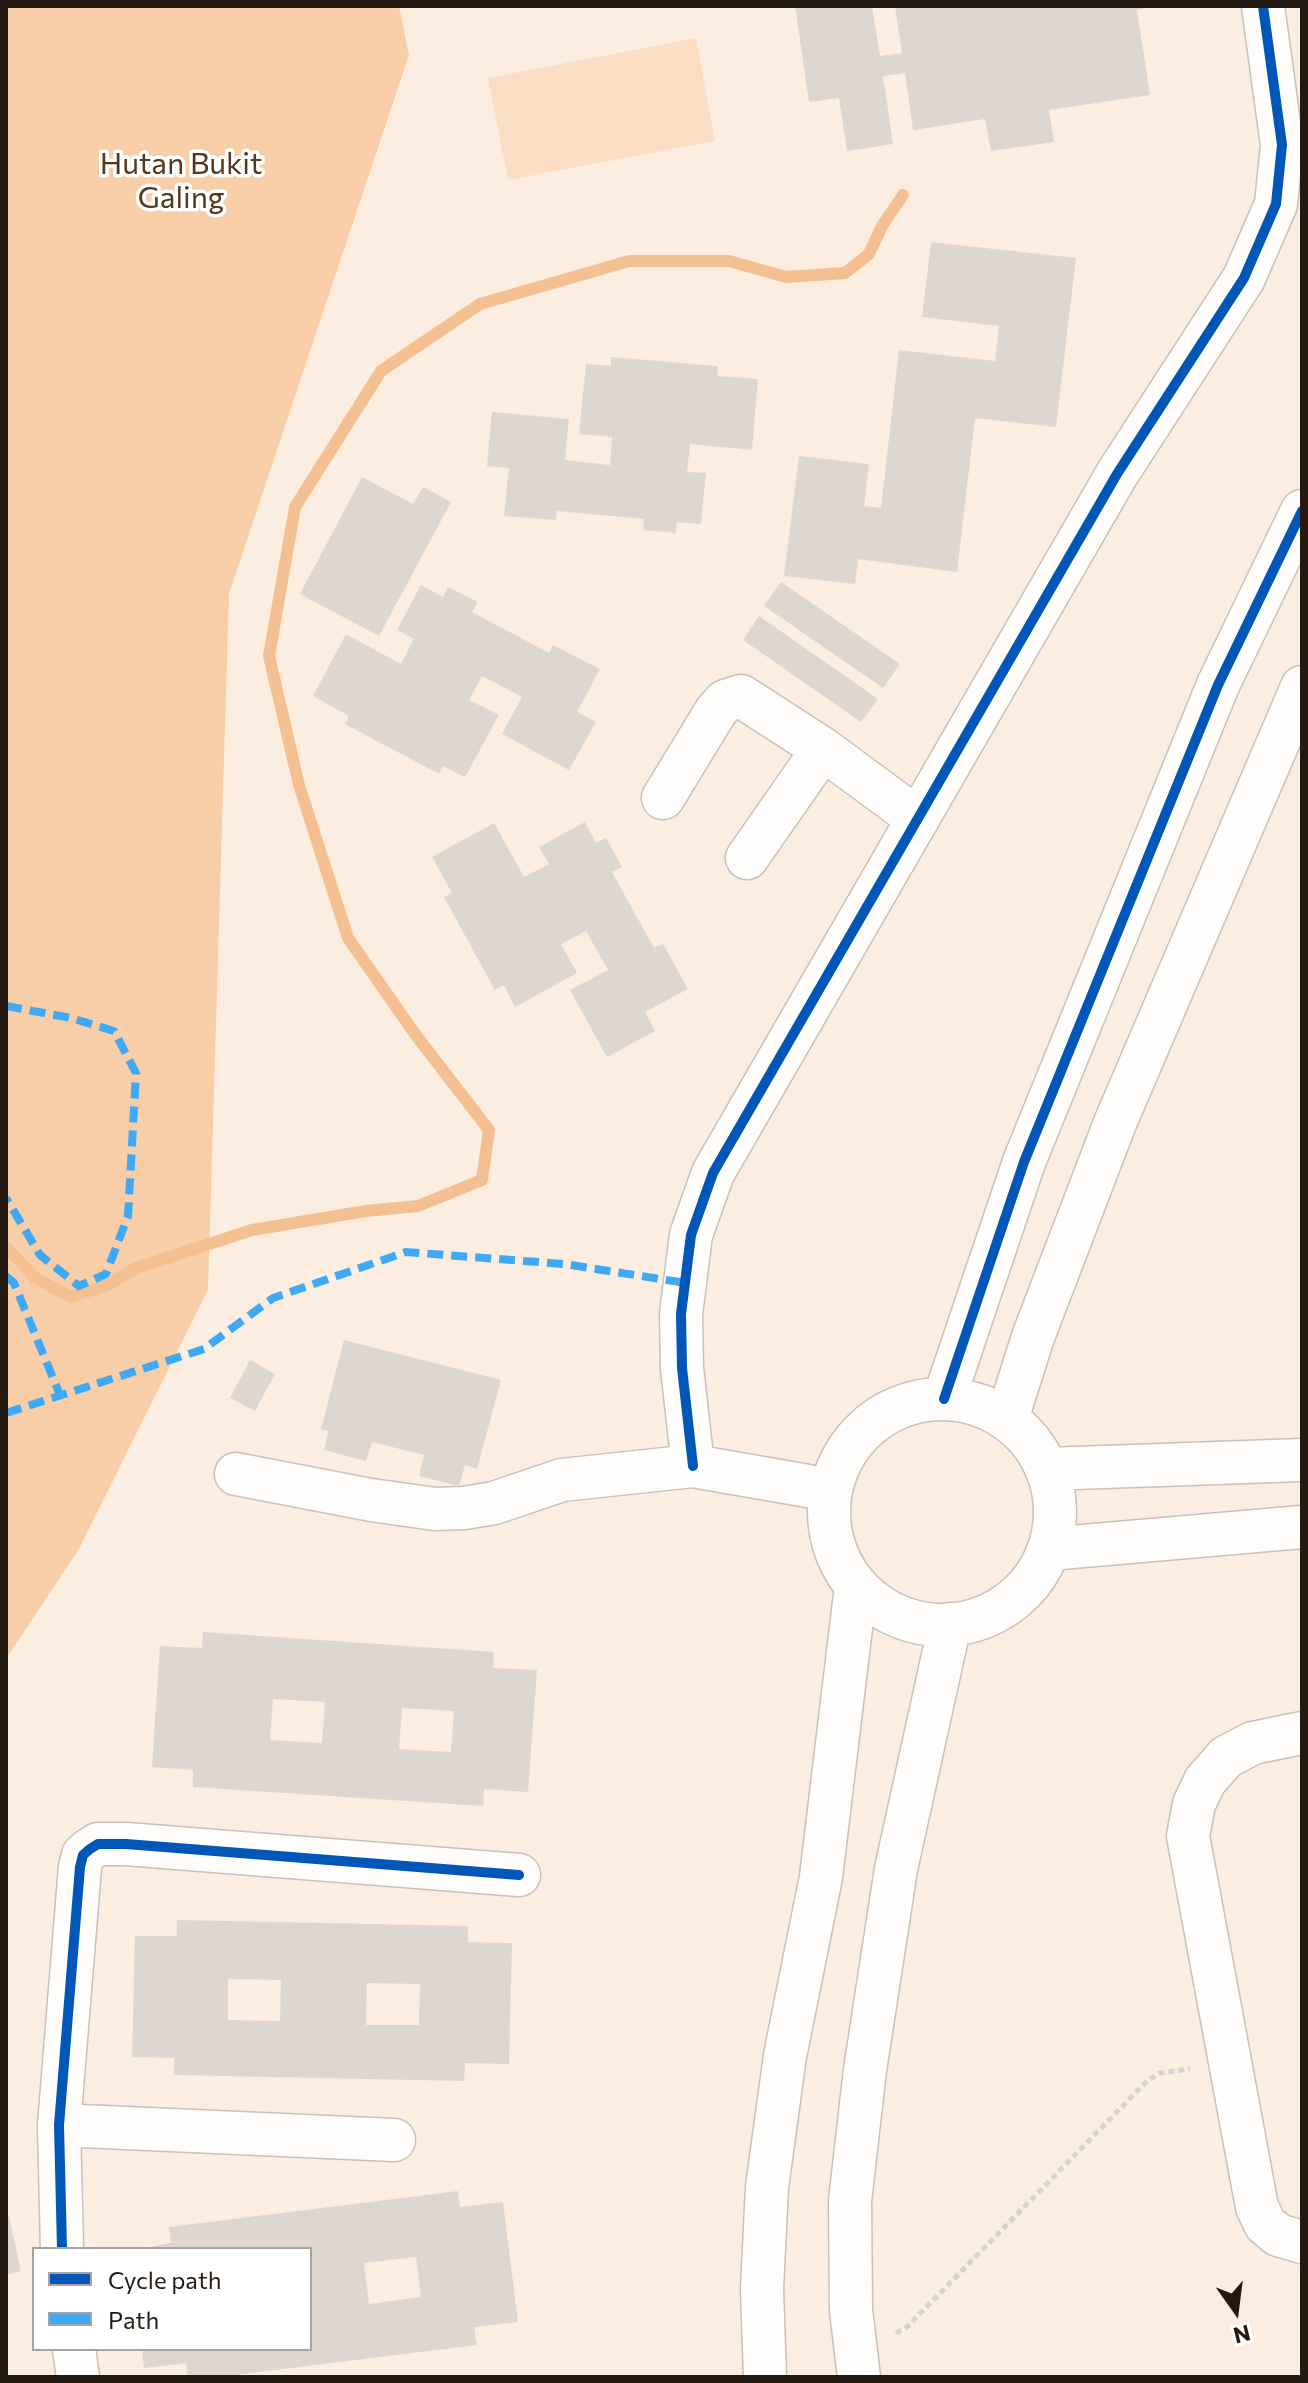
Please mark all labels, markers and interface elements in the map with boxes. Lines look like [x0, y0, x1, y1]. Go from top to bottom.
park label: Hutan Bukit Galing [100, 146, 262, 216]
legend [32, 2247, 312, 2351]
text: Cycle path [108, 2265, 222, 2294]
north arrow [1196, 2271, 1276, 2351]
text: Path [108, 2305, 159, 2334]
text: N [1231, 2320, 1253, 2350]

